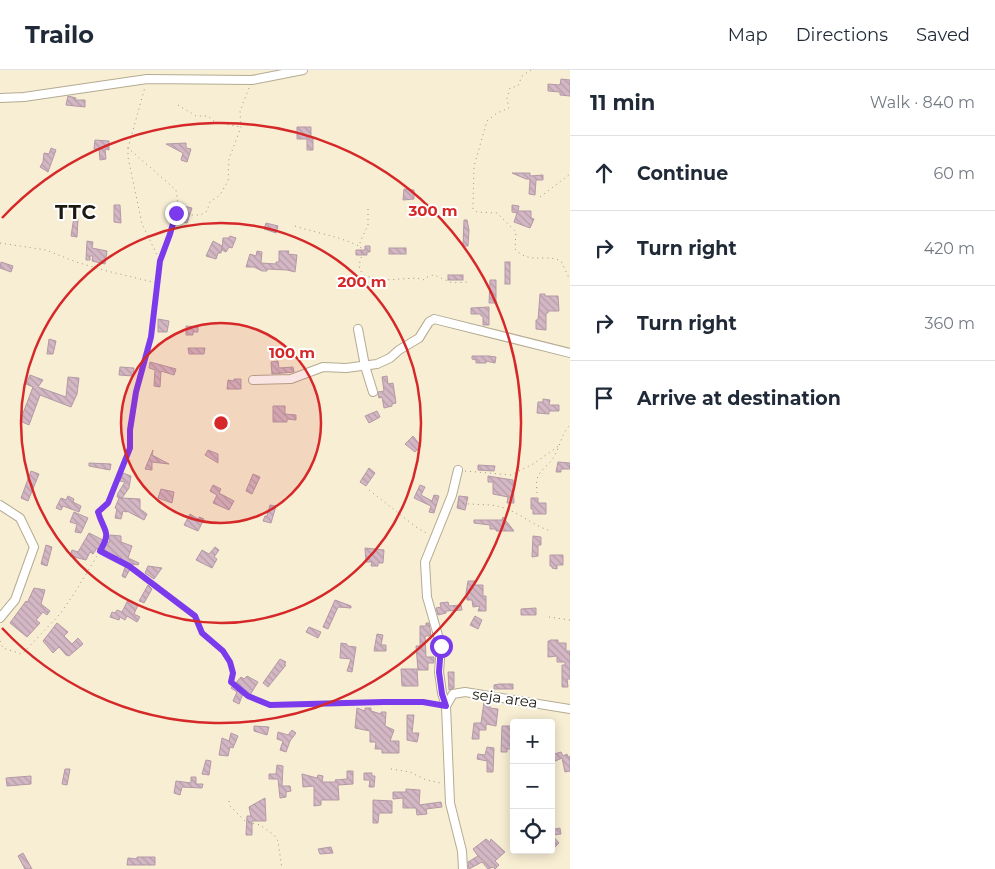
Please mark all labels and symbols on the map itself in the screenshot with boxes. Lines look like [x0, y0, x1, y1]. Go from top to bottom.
district label: TTC [55, 200, 97, 224]
text: 300 m [407, 201, 458, 220]
route end [165, 202, 188, 225]
text: 200 m [337, 272, 387, 291]
text: 100 m [269, 343, 315, 362]
centre of rings [212, 414, 230, 432]
route start [430, 635, 453, 658]
street label: seja area [471, 684, 539, 712]

